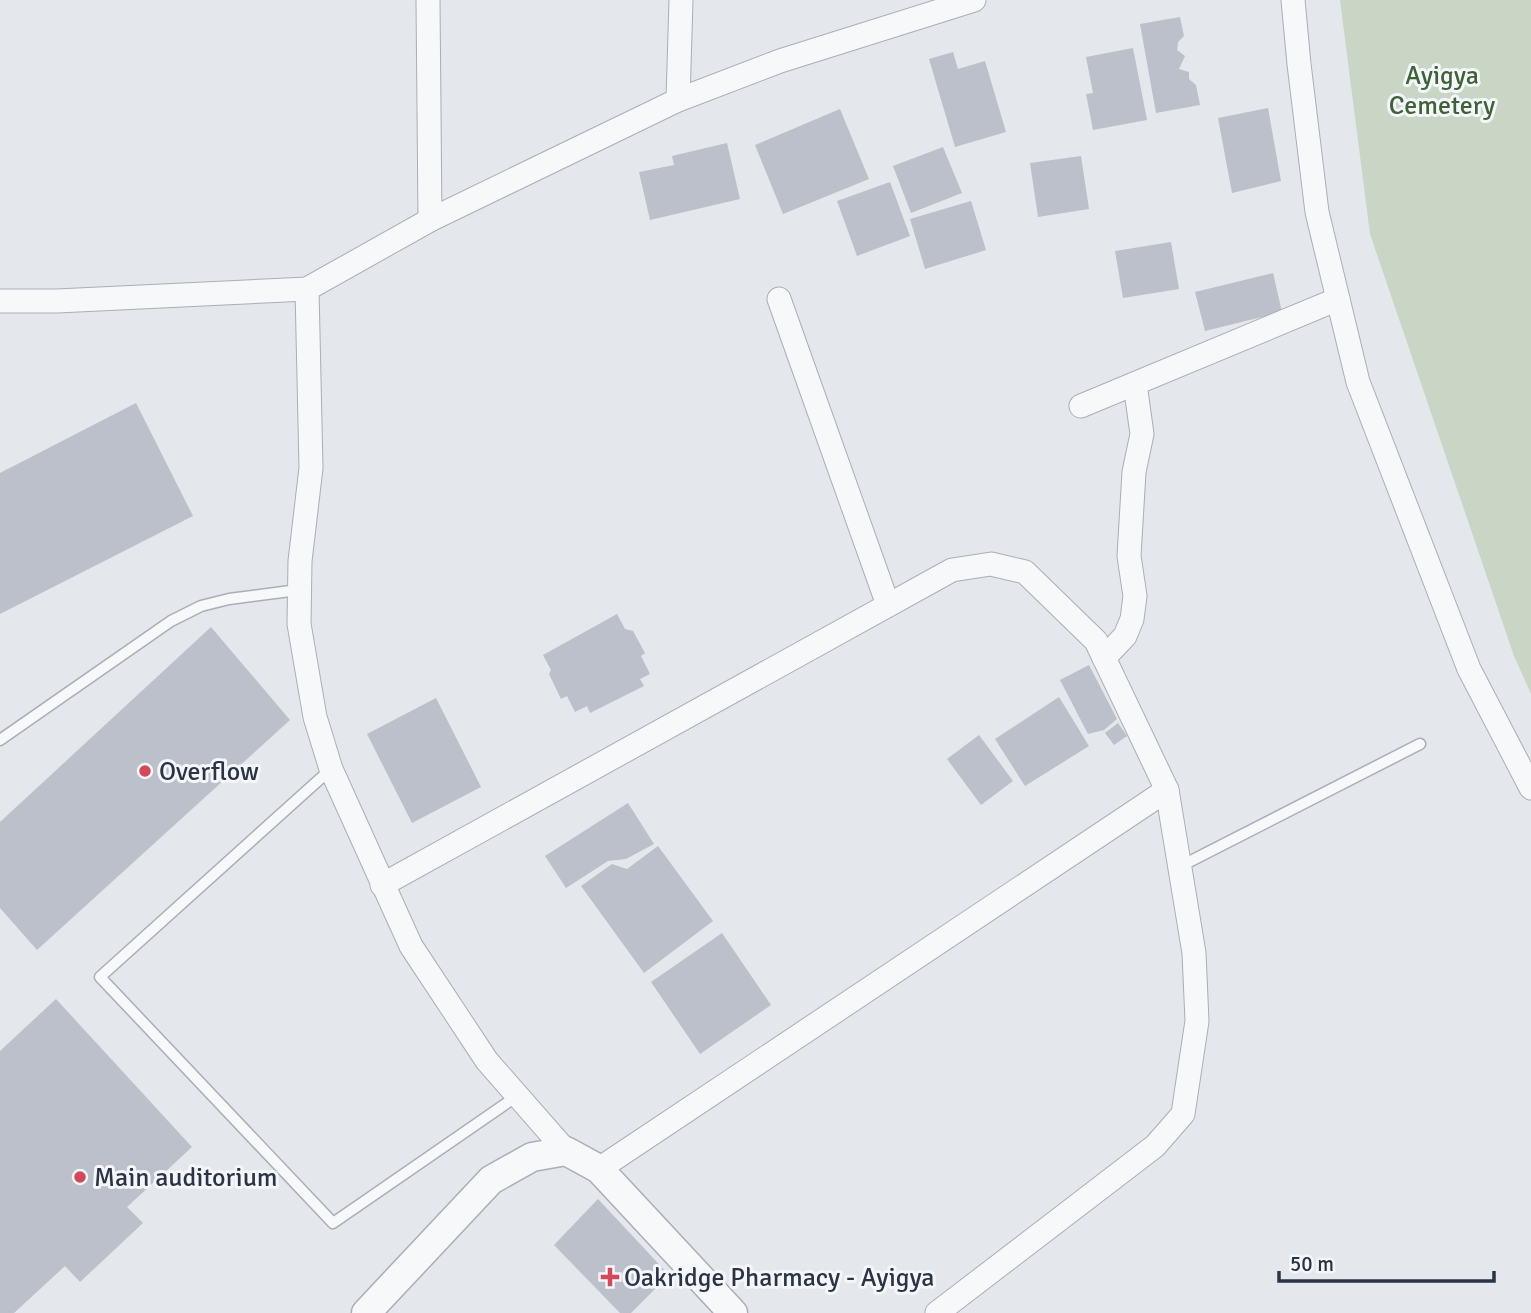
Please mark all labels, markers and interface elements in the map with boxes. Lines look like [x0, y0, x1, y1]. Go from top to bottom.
park label: Ayigya Cemetery [1389, 60, 1495, 122]
place label: Overflow [159, 756, 259, 788]
marker: Overflow [137, 763, 153, 779]
place label: Main auditorium [94, 1162, 278, 1194]
marker: Main auditorium [72, 1169, 88, 1185]
scale bar [1279, 1240, 1494, 1284]
text: 50 m [1290, 1251, 1334, 1277]
place label: Oakridge Pharmacy - Ayigya [624, 1262, 934, 1294]
marker: Oakridge Pharmacy - Ayigya [602, 1269, 618, 1285]

